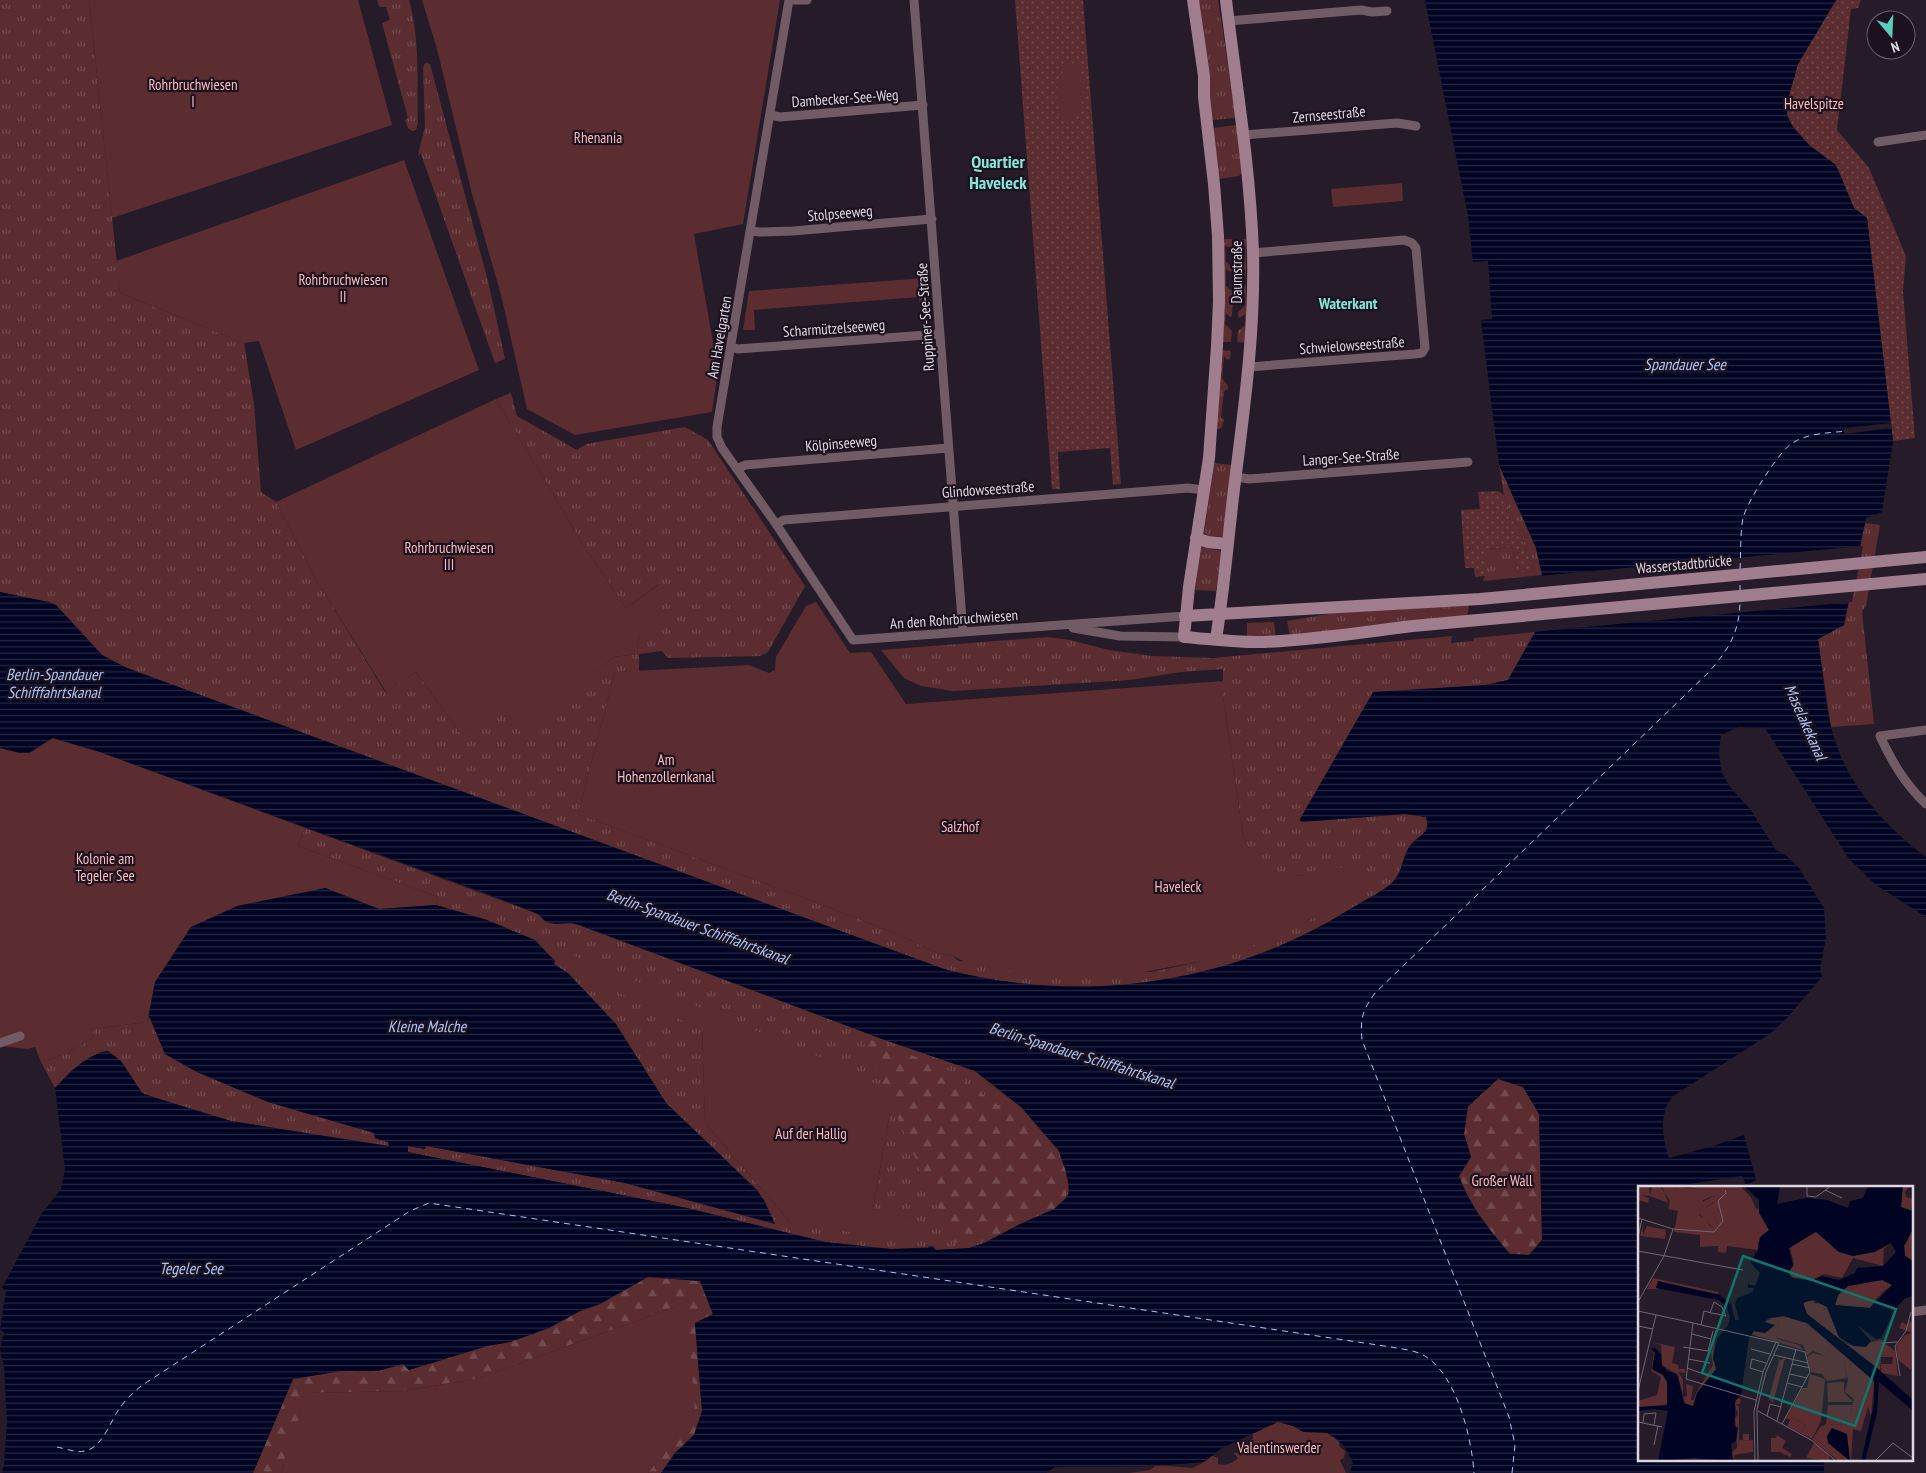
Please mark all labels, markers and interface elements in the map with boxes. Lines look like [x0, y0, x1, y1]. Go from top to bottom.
north arrow [1866, 10, 1916, 60]
text: N [1889, 38, 1902, 57]
park label: Rohrbruchwiesen I [148, 75, 238, 111]
street label: Dambecker-See-Weg [791, 85, 899, 111]
park label: Havelspitze [1784, 94, 1844, 113]
street label: Zernseestraße [1292, 101, 1366, 127]
park label: Rhenania [574, 128, 622, 147]
district label: Quartier Haveleck [969, 150, 1027, 194]
street label: Stolpseeweg [807, 201, 873, 225]
street label: Daumstraße [1227, 241, 1246, 303]
street label: Ruppiner-See-Straße [912, 262, 938, 372]
park label: Rohrbruchwiesen II [298, 270, 388, 306]
district label: Waterkant [1318, 293, 1378, 313]
street label: Am Havelgarten [702, 294, 736, 380]
street label: Scharmützelseeweg [782, 315, 886, 341]
street label: Schwielowseestraße [1299, 332, 1405, 358]
water label: Spandauer See [1644, 354, 1727, 374]
street label: Kölpinseeweg [804, 430, 878, 456]
street label: Langer-See-Straße [1302, 444, 1400, 470]
street label: Glindowseestraße [941, 476, 1035, 502]
park label: Rohrbruchwiesen III [404, 538, 494, 574]
street label: Wasserstadtbrücke [1635, 550, 1733, 578]
street label: An den Rohrbruchwiesen [889, 605, 1019, 633]
water label: Berlin-Spandauer Schifffahrtskanal [6, 664, 105, 702]
water label: Maselakekanal [1780, 681, 1832, 764]
park label: Am Hohenzollernkanal [617, 750, 715, 786]
park label: Salzhof [941, 817, 980, 836]
park label: Kolonie am Tegeler See [75, 849, 135, 885]
park label: Haveleck [1155, 877, 1202, 896]
water label: Berlin-Spandauer Schifffahrtskanal [604, 884, 793, 969]
water label: Kleine Malche [388, 1016, 468, 1036]
water label: Berlin-Spandauer Schifffahrtskanal [987, 1017, 1178, 1093]
park label: Auf der Hallig [775, 1124, 847, 1143]
park label: Großer Wall [1471, 1171, 1533, 1190]
inset map [1638, 1186, 1914, 1460]
water label: Tegeler See [159, 1258, 224, 1278]
park label: Valentinswerder [1236, 1438, 1322, 1457]

